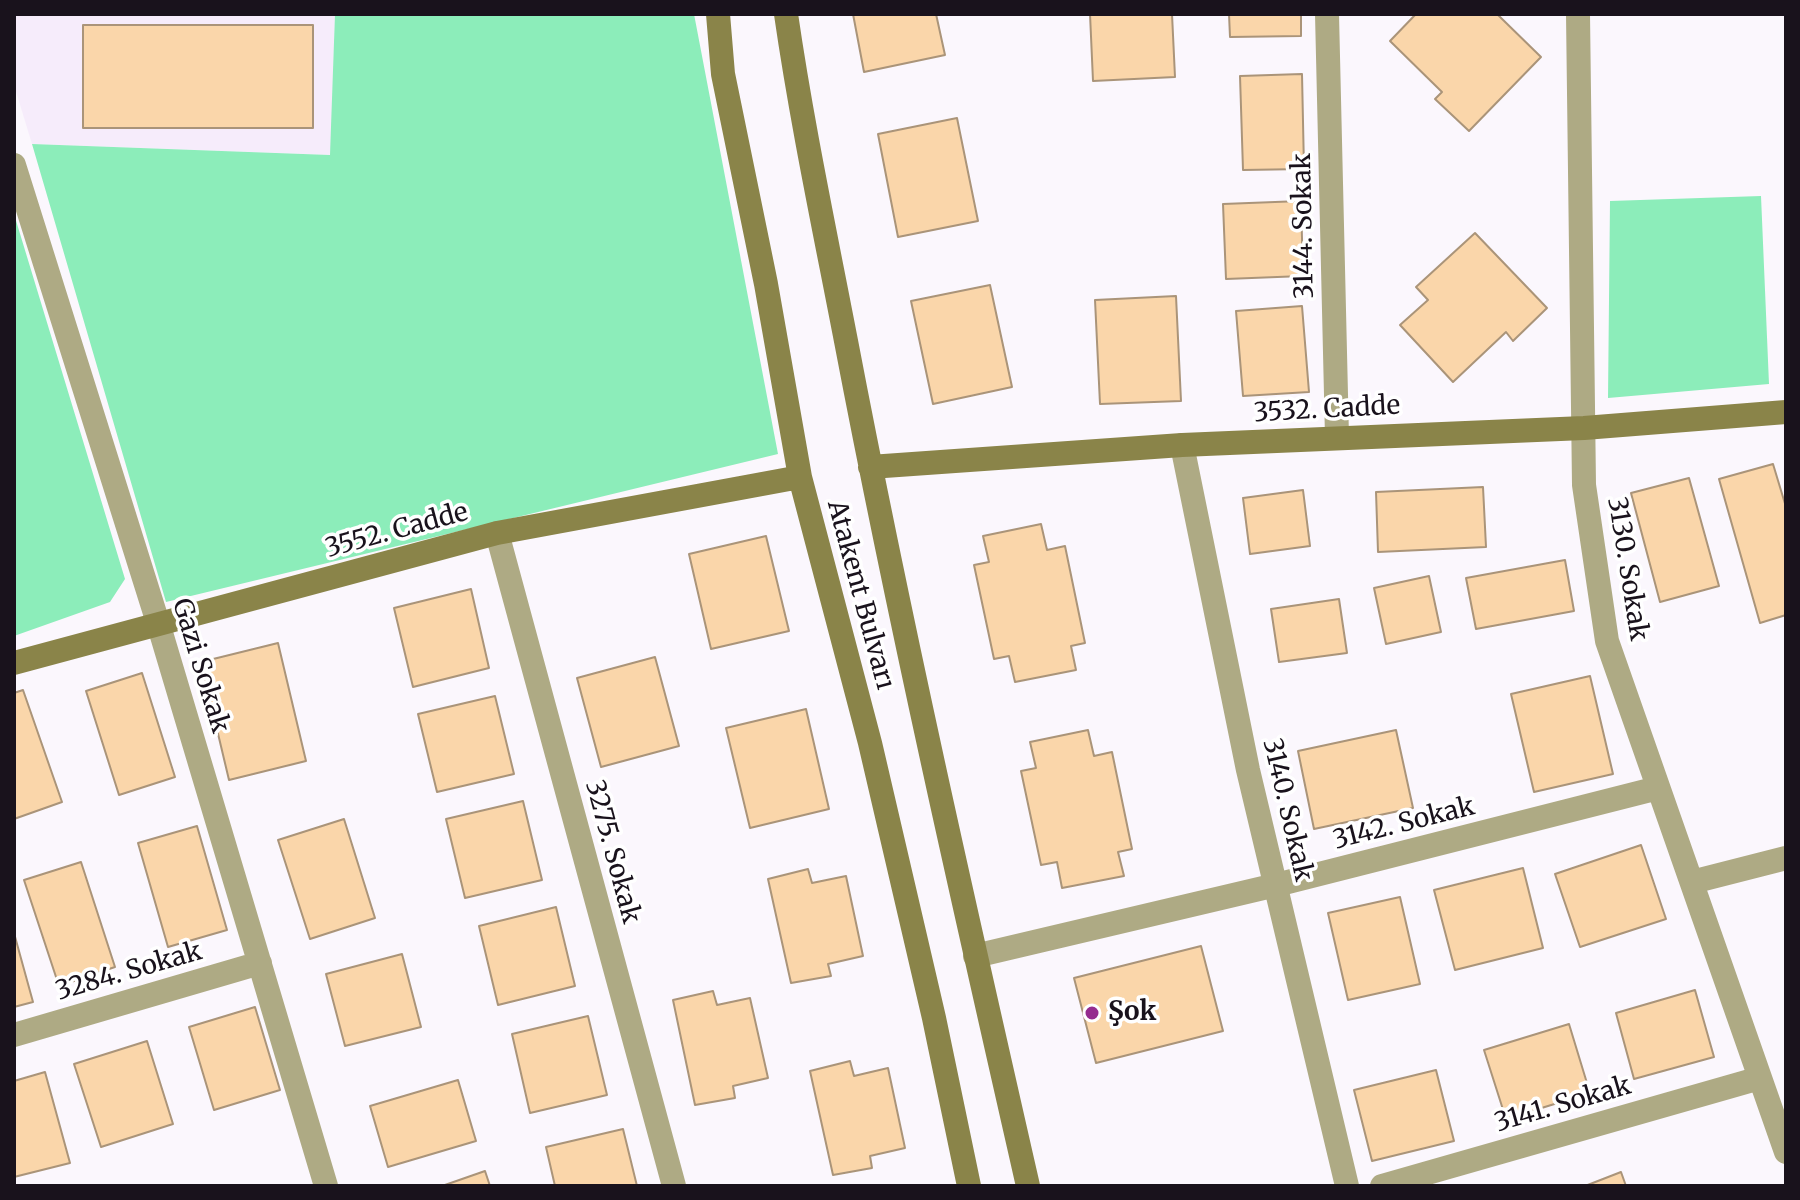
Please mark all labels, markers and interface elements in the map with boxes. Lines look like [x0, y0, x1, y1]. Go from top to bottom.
street label: 3144. Sokak [1287, 153, 1321, 299]
street label: 3532. Cadde [1253, 391, 1401, 429]
street label: 3130. Sokak [1600, 495, 1654, 643]
street label: 3552. Cadde [322, 497, 472, 565]
street label: Atakent Bulvarı [820, 497, 900, 693]
street label: Gazi Sokak [165, 595, 235, 737]
street label: 3140. Sokak [1255, 736, 1319, 884]
street label: 3275. Sokak [578, 777, 646, 927]
street label: 3142. Sokak [1330, 791, 1478, 857]
street label: 3284. Sokak [52, 936, 206, 1008]
place label: Şok [1108, 997, 1156, 1029]
marker: Şok [1083, 1004, 1101, 1022]
street label: 3141. Sokak [1491, 1071, 1635, 1139]

